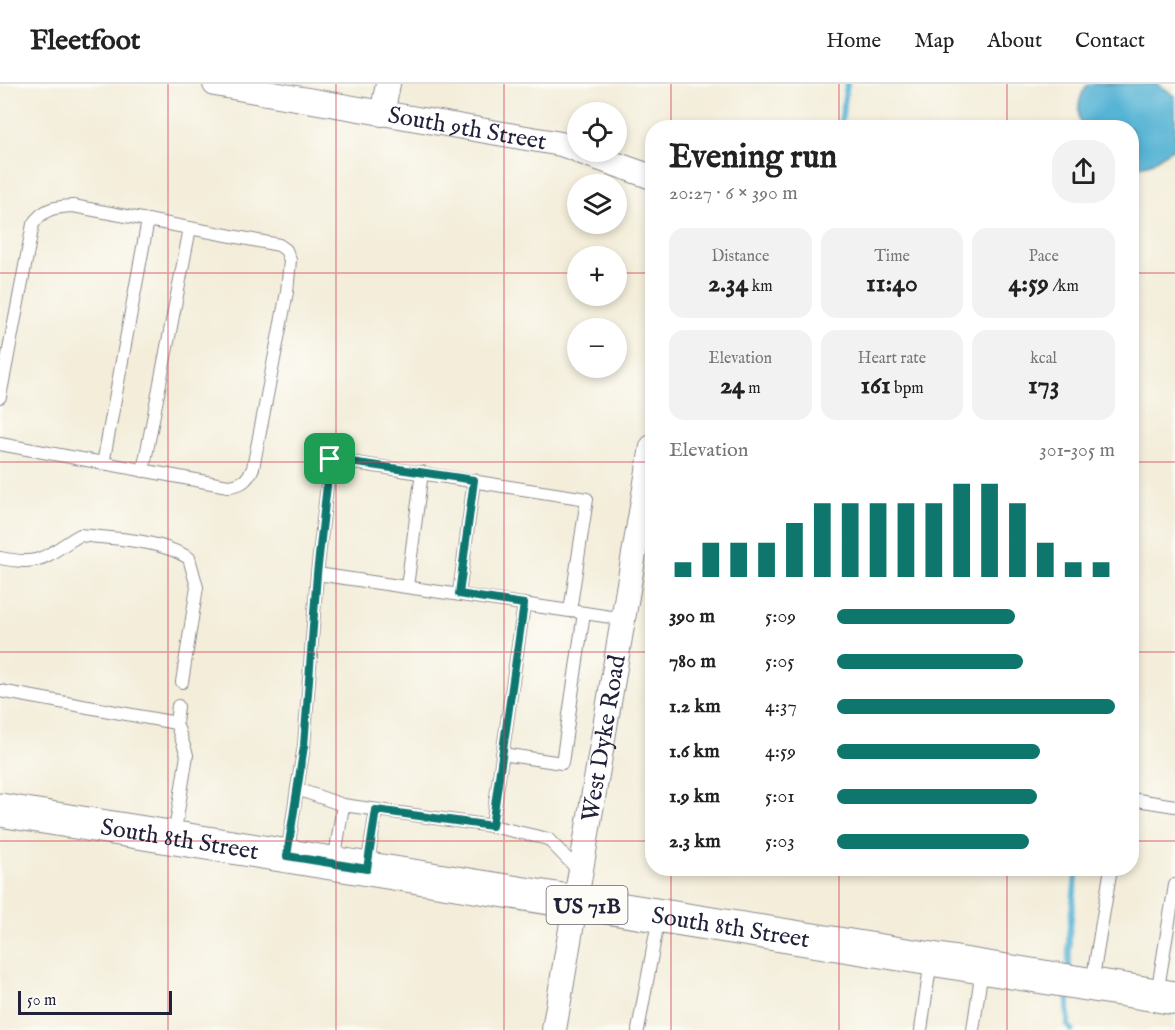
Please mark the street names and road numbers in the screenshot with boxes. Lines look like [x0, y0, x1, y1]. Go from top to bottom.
street label: South 9th Street [385, 100, 549, 158]
street label: West Dyke Road [575, 652, 634, 824]
street label: South 8th Street [98, 812, 261, 868]
road number: US 71B [546, 886, 628, 924]
street label: South 8th Street [649, 901, 812, 956]

